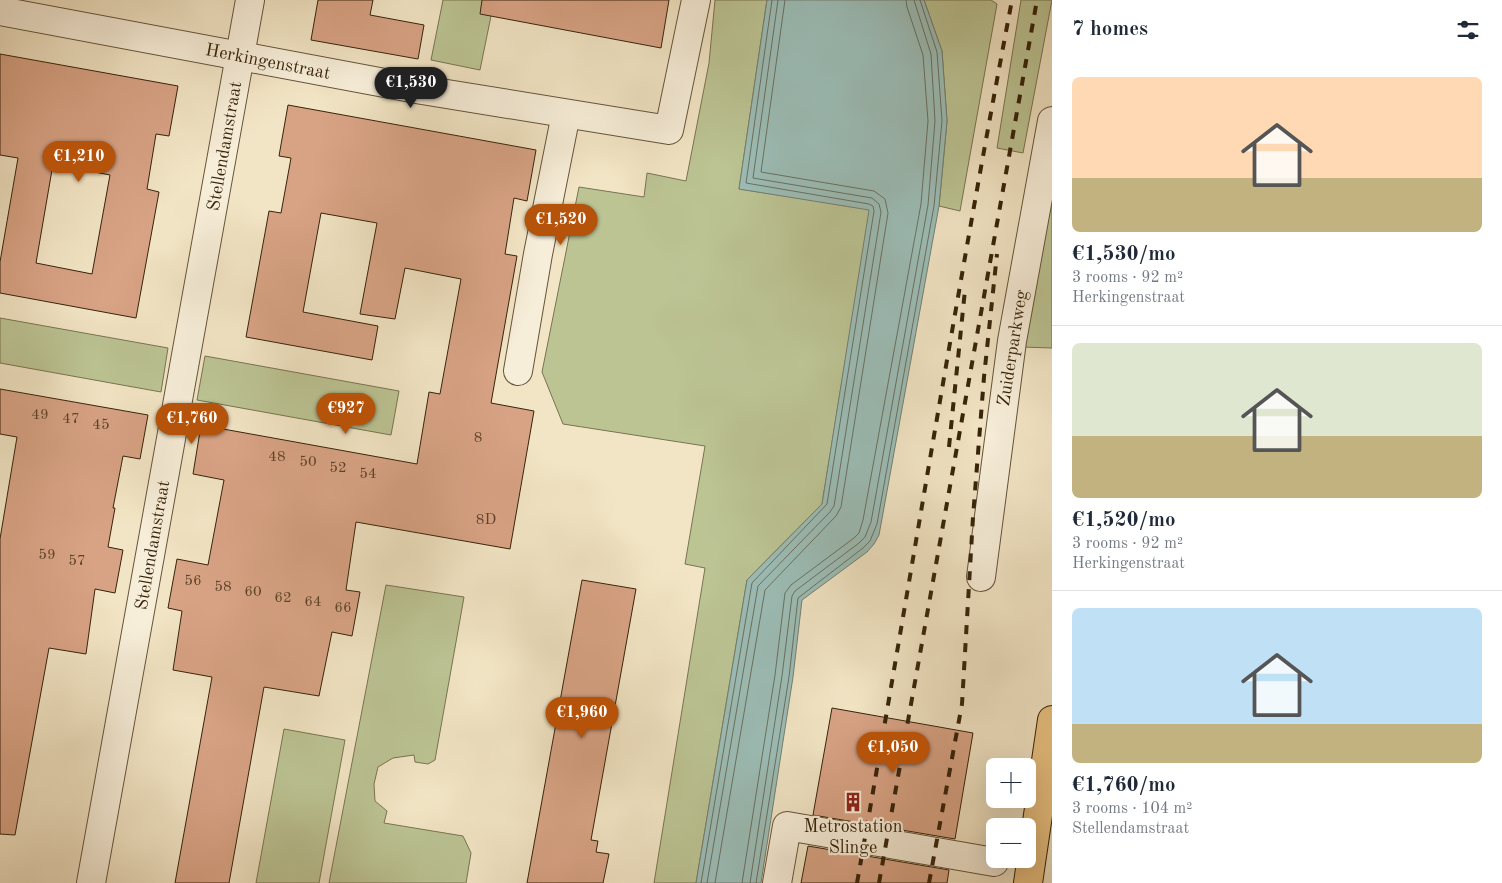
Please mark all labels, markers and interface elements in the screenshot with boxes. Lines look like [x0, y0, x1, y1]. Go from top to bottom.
icon: filters [1454, 16, 1482, 44]
text: 7 homes [1072, 19, 1148, 40]
street label: Herkingenstraat [204, 41, 332, 83]
pin: €1,530 [370, 66, 452, 109]
text: €1,530 [386, 75, 436, 91]
street label: Stellendamstraat [205, 80, 245, 213]
icon: home [1232, 110, 1322, 200]
pin: €1,210 [38, 140, 120, 183]
text: €1,210 [54, 149, 104, 165]
pin: €1,520 [520, 204, 602, 246]
text: €1,520 [536, 212, 586, 228]
text: €1,530/mo [1072, 244, 1176, 265]
text: 3 rooms · 92 m² [1072, 270, 1183, 286]
street label: Zuiderparkweg [995, 289, 1031, 408]
text: Herkingenstraat [1072, 290, 1185, 306]
icon: home [1232, 375, 1322, 465]
pin: €927 [316, 392, 376, 435]
text: €927 [327, 401, 365, 417]
pin: €1,760 [151, 402, 233, 445]
house number: 49 [31, 408, 49, 423]
text: €1,760 [167, 411, 217, 427]
house number: 47 [62, 412, 80, 427]
house number: 45 [92, 418, 110, 433]
house number: 8 [474, 431, 482, 446]
house number: 48 [268, 450, 286, 465]
house number: 50 [299, 455, 317, 470]
house number: 52 [329, 461, 347, 476]
house number: 54 [359, 467, 377, 482]
street label: Stellendamstraat [133, 479, 173, 612]
text: €1,520/mo [1072, 510, 1176, 531]
house number: 8D [476, 513, 496, 528]
text: 3 rooms · 92 m² [1072, 536, 1183, 552]
house number: 59 [38, 548, 56, 563]
house number: 57 [68, 554, 86, 569]
text: Herkingenstraat [1072, 556, 1185, 572]
house number: 56 [184, 574, 202, 589]
house number: 58 [214, 580, 232, 595]
house number: 60 [244, 585, 262, 600]
house number: 62 [274, 591, 292, 606]
house number: 64 [304, 595, 322, 610]
house number: 66 [334, 601, 352, 616]
icon: home [1232, 640, 1322, 730]
pin: €1,960 [541, 696, 623, 739]
text: €1,960 [557, 705, 607, 721]
pin: €1,050 [852, 732, 934, 774]
text: €1,050 [868, 740, 918, 756]
map controls [986, 758, 1036, 868]
button: + [986, 758, 1036, 808]
text: €1,760/mo [1072, 775, 1176, 796]
building icon: Metrostation Slinge [842, 791, 864, 813]
text: 3 rooms · 104 m² [1072, 801, 1192, 817]
place label: Metrostation Slinge [804, 818, 903, 857]
button: − [986, 818, 1036, 868]
text: Stellendamstraat [1072, 821, 1189, 837]

